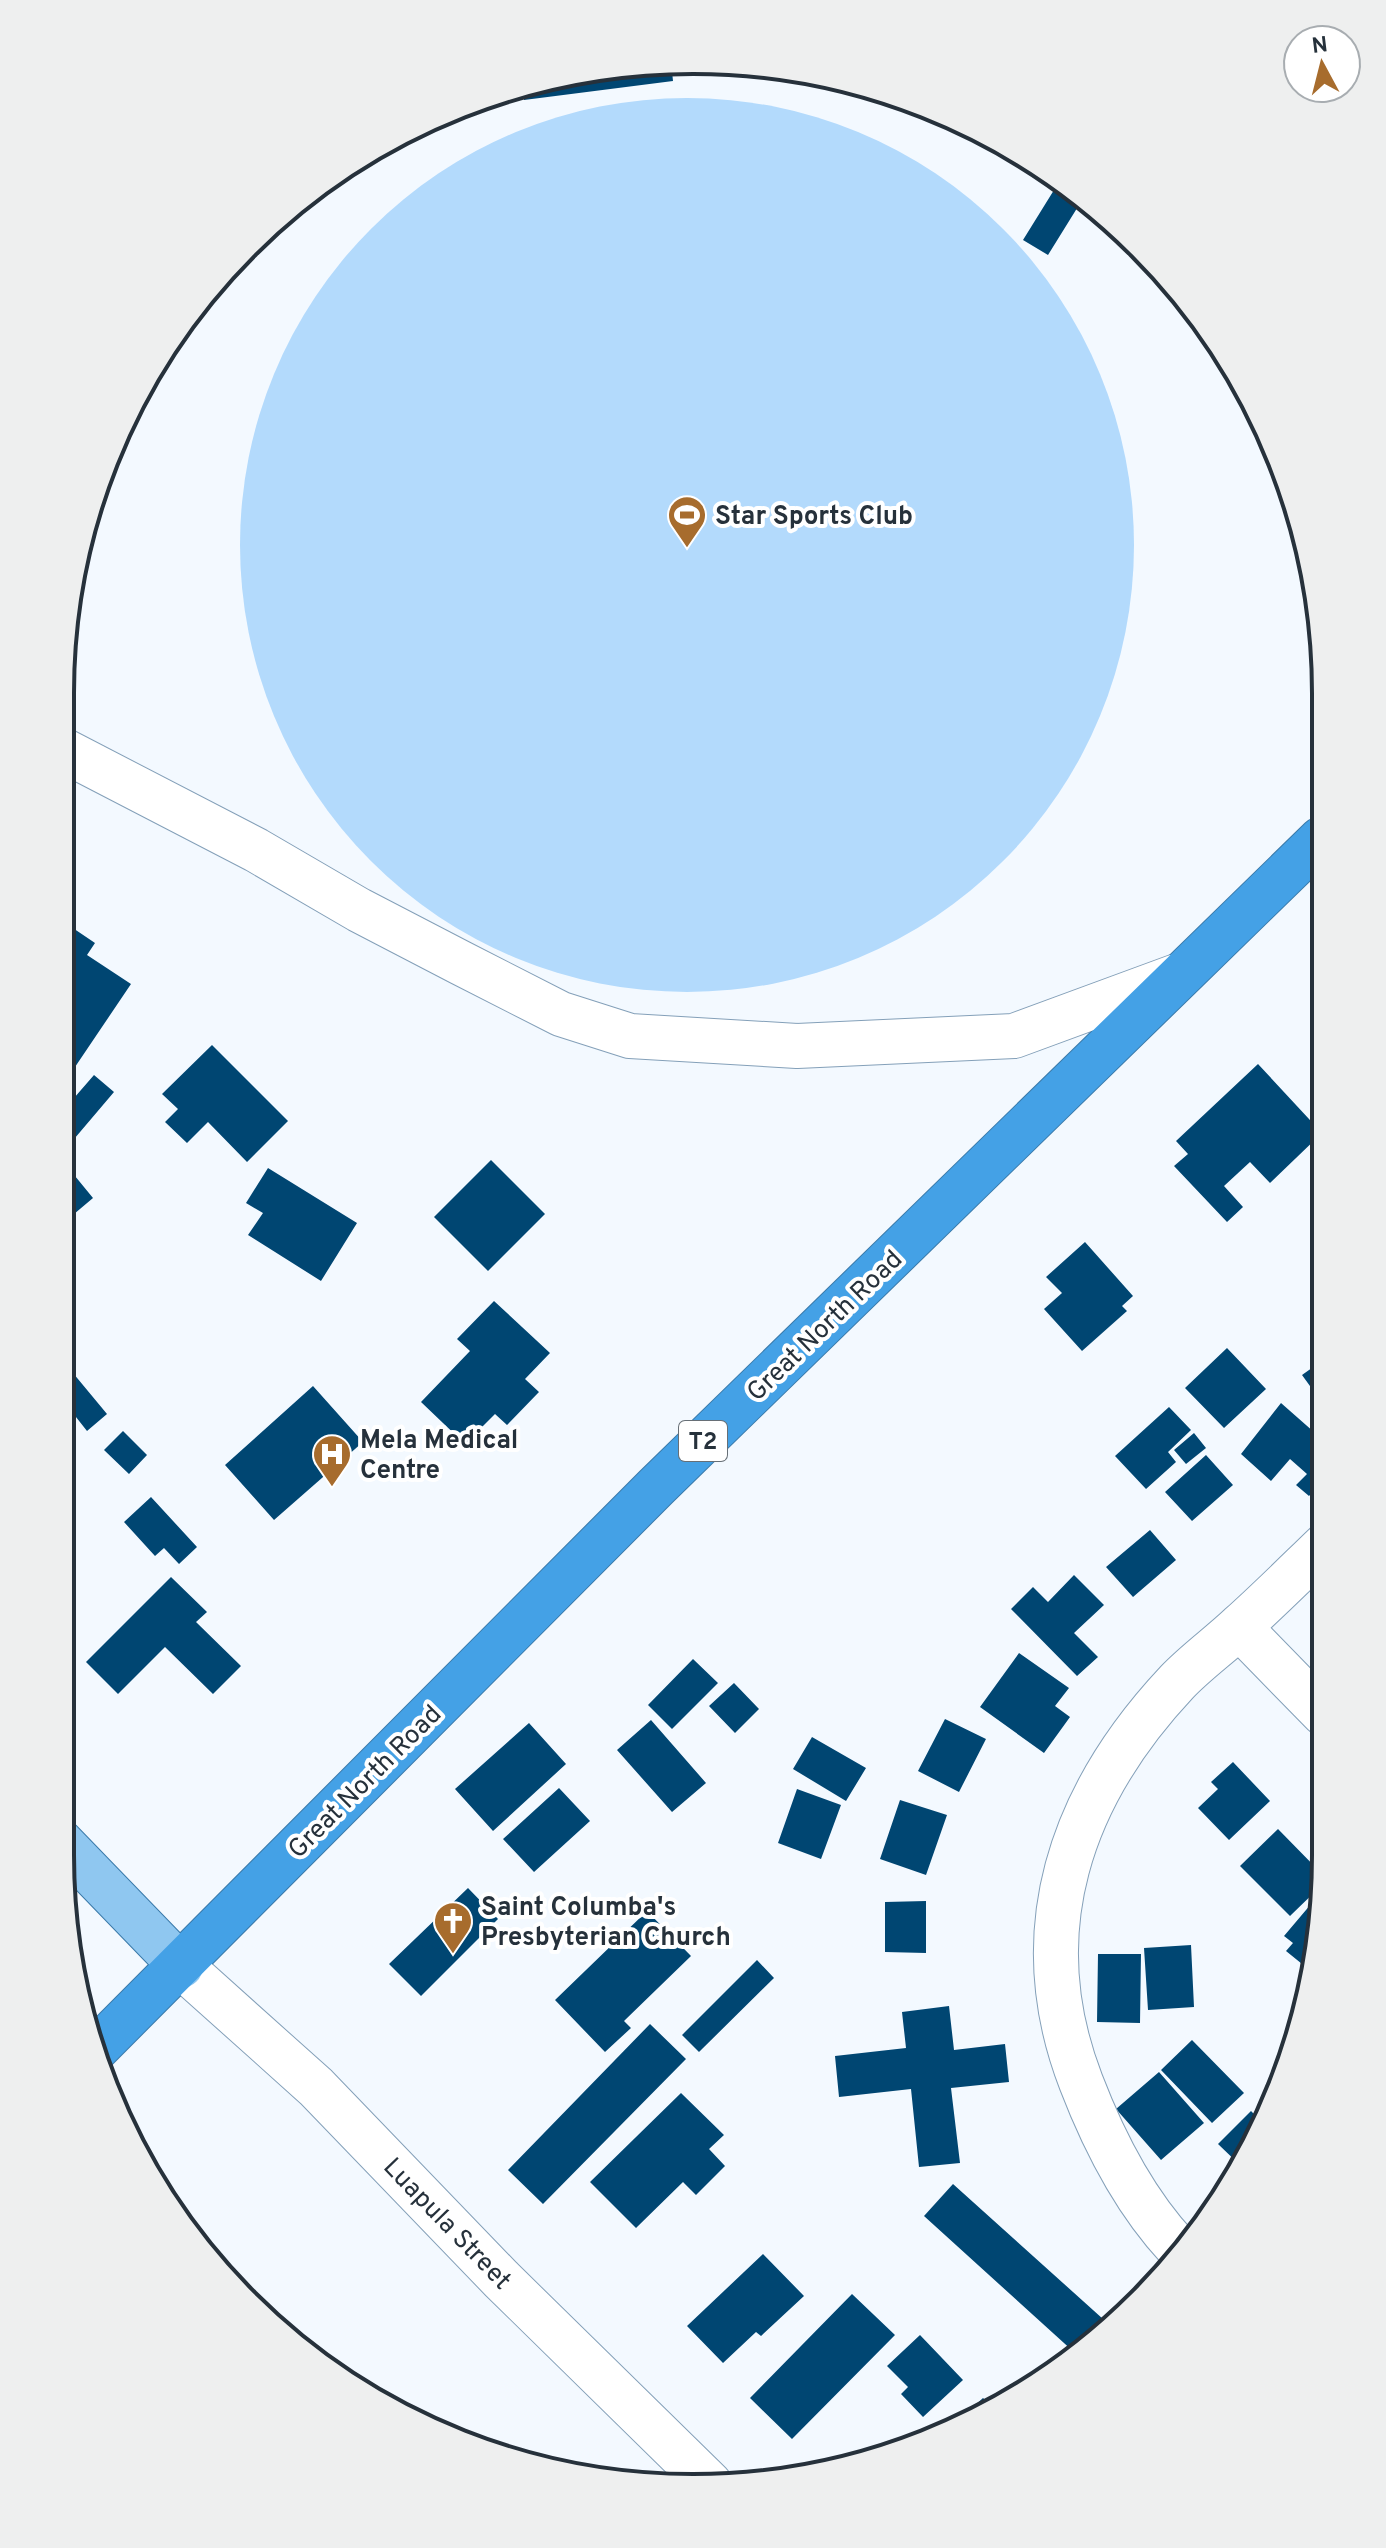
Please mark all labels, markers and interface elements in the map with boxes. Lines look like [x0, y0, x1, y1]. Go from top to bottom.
north arrow [1282, 24, 1362, 104]
text: N [1310, 32, 1329, 61]
sports icon: Star Sports Club [666, 494, 708, 549]
place label: Star Sports Club [715, 501, 913, 534]
street label: Great North Road [741, 1244, 911, 1410]
road number: T2 [679, 1421, 727, 1461]
place label: Mela Medical Centre [360, 1425, 518, 1488]
hospital icon: Mela Medical Centre [311, 1433, 353, 1488]
street label: Great North Road [282, 1699, 450, 1867]
place label: Saint Columba's Presbyterian Church [481, 1892, 731, 1955]
church icon: Saint Columba's Presbyterian Church [432, 1900, 474, 1955]
street label: Luapula Street [375, 2152, 517, 2298]

